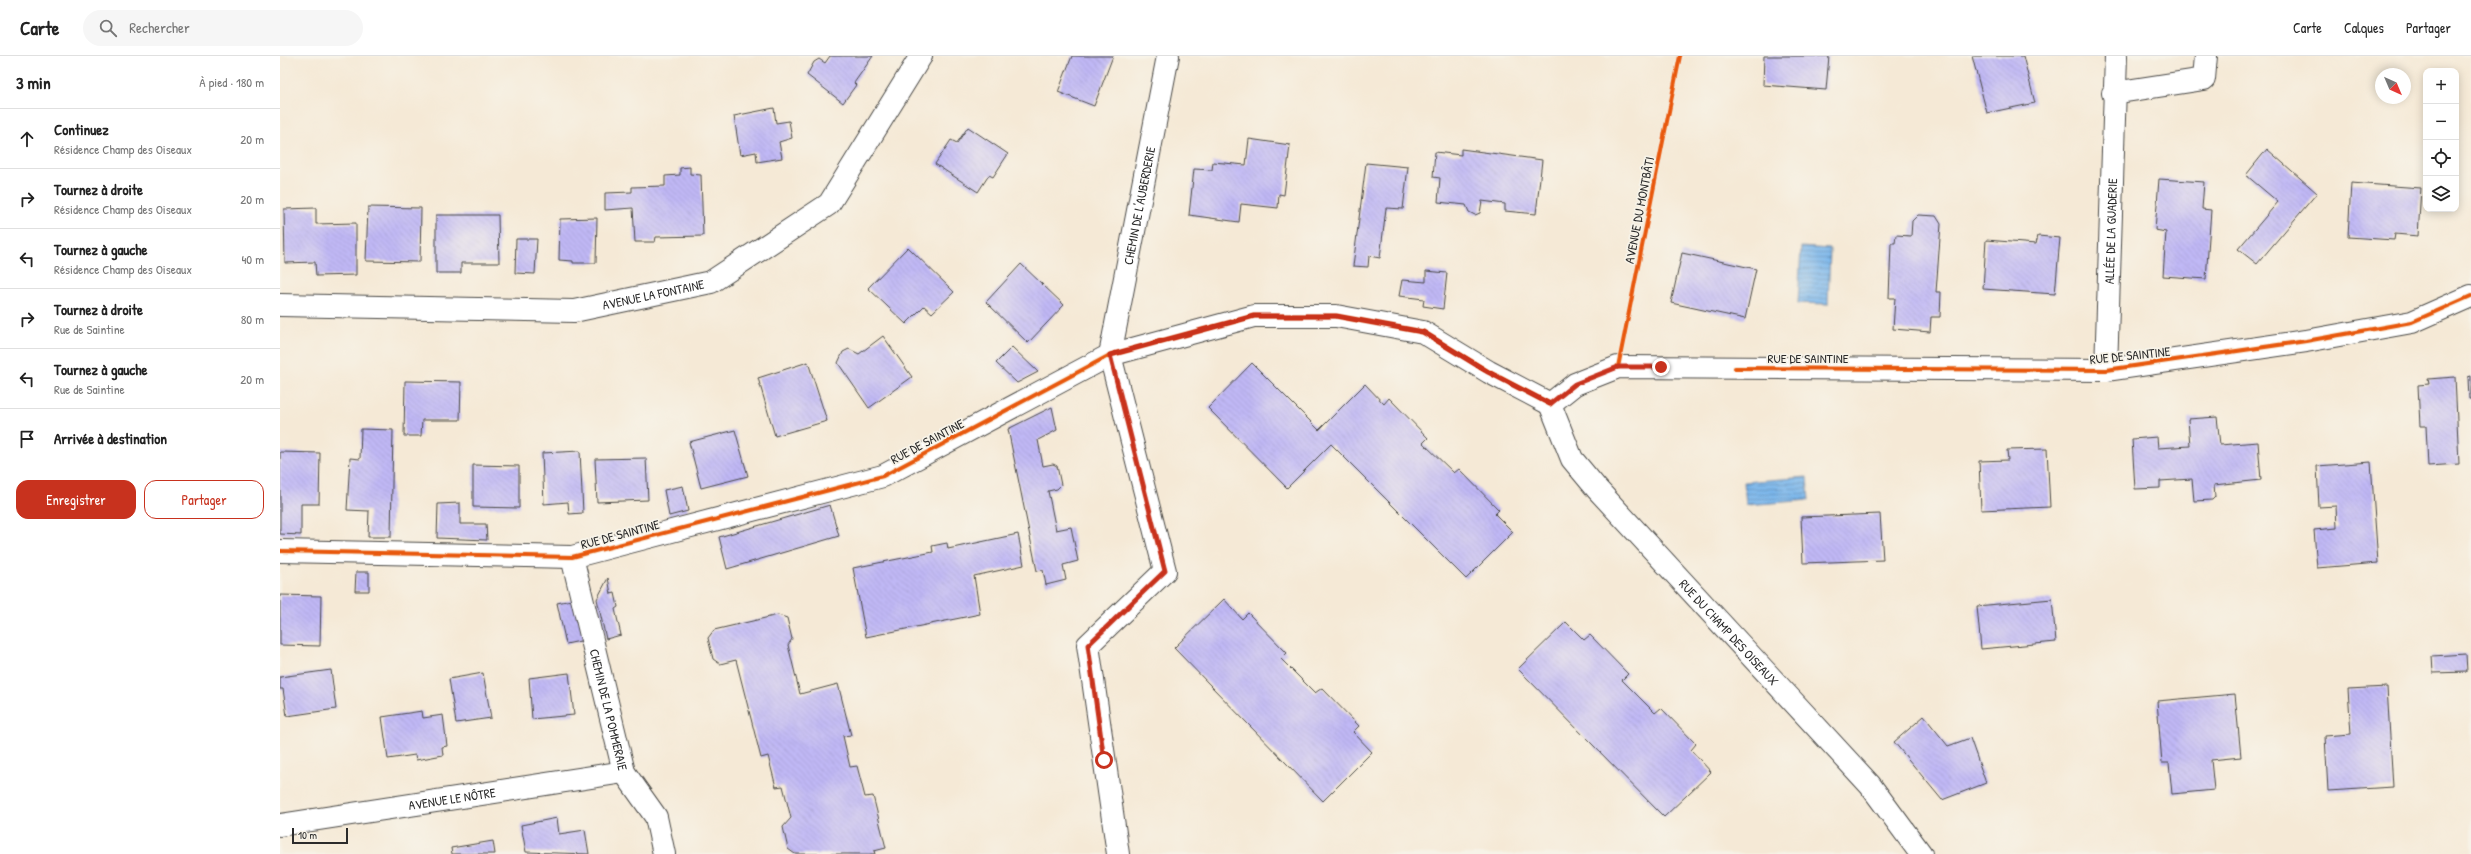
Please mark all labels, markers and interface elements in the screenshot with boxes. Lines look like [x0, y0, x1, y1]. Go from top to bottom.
search box [83, 10, 363, 46]
text: Carte [20, 15, 59, 41]
icon: search [97, 17, 119, 39]
text: Rechercher [129, 17, 190, 38]
text: Carte [2293, 18, 2322, 37]
text: Calques [2344, 18, 2384, 37]
text: Partager [2406, 18, 2451, 37]
north arrow [2375, 68, 2411, 104]
map controls [2423, 68, 2459, 212]
button: + [2423, 68, 2459, 104]
text: 3 min [16, 71, 51, 94]
text: À pied · 180 m [199, 73, 264, 91]
button: − [2423, 104, 2459, 140]
text: Continuez [54, 119, 109, 140]
icon: ahead [16, 128, 38, 150]
text: 20 m [240, 130, 264, 148]
text: Résidence Champ des Oiseaux [54, 140, 192, 158]
button: locate [2423, 140, 2459, 176]
street label: CHEMIN DE L'AUBERDERIE [1119, 145, 1159, 266]
street label: AVENUE DU MONTBÂTI [1620, 155, 1658, 265]
button: layers [2423, 176, 2459, 212]
street label: ALLÉE DE LA GUADERIE [2100, 178, 2121, 284]
text: Tournez à droite [54, 179, 143, 200]
icon: right [16, 188, 38, 210]
text: 20 m [240, 190, 264, 208]
text: Résidence Champ des Oiseaux [54, 200, 192, 218]
text: Tournez à gauche [54, 239, 147, 260]
icon: left [16, 248, 38, 270]
text: 40 m [241, 250, 264, 268]
text: Résidence Champ des Oiseaux [54, 260, 192, 278]
street label: AVENUE LA FONTAINE [601, 275, 706, 314]
text: Tournez à droite [54, 299, 143, 320]
icon: right [16, 308, 38, 330]
text: 80 m [241, 310, 264, 328]
text: Rue de Saintine [54, 320, 125, 338]
street label: RUE DE SAINTINE [2089, 342, 2171, 368]
street label: RUE DE SAINTINE [1768, 349, 1849, 367]
route end [1652, 358, 1670, 376]
text: Tournez à gauche [54, 359, 147, 380]
icon: left [16, 368, 38, 390]
text: 20 m [240, 370, 264, 388]
text: Rue de Saintine [54, 380, 125, 398]
street label: RUE DE SAINTINE [887, 414, 967, 468]
icon: arrive [16, 428, 38, 450]
text: Arrivée à destination [54, 428, 167, 449]
button: Enregistrer [16, 480, 136, 519]
button: Partager [144, 480, 264, 519]
street label: RUE DE SAINTINE [579, 515, 662, 553]
street label: RUE DU CHAMP DES OISEAUX [1675, 575, 1783, 689]
street label: CHEMIN DE LA POMMERAIE [586, 647, 632, 773]
route start [1095, 751, 1113, 769]
street label: AVENUE LE NÔTRE [407, 783, 497, 814]
scale bar [292, 826, 348, 845]
text: 10 m [298, 828, 317, 842]

